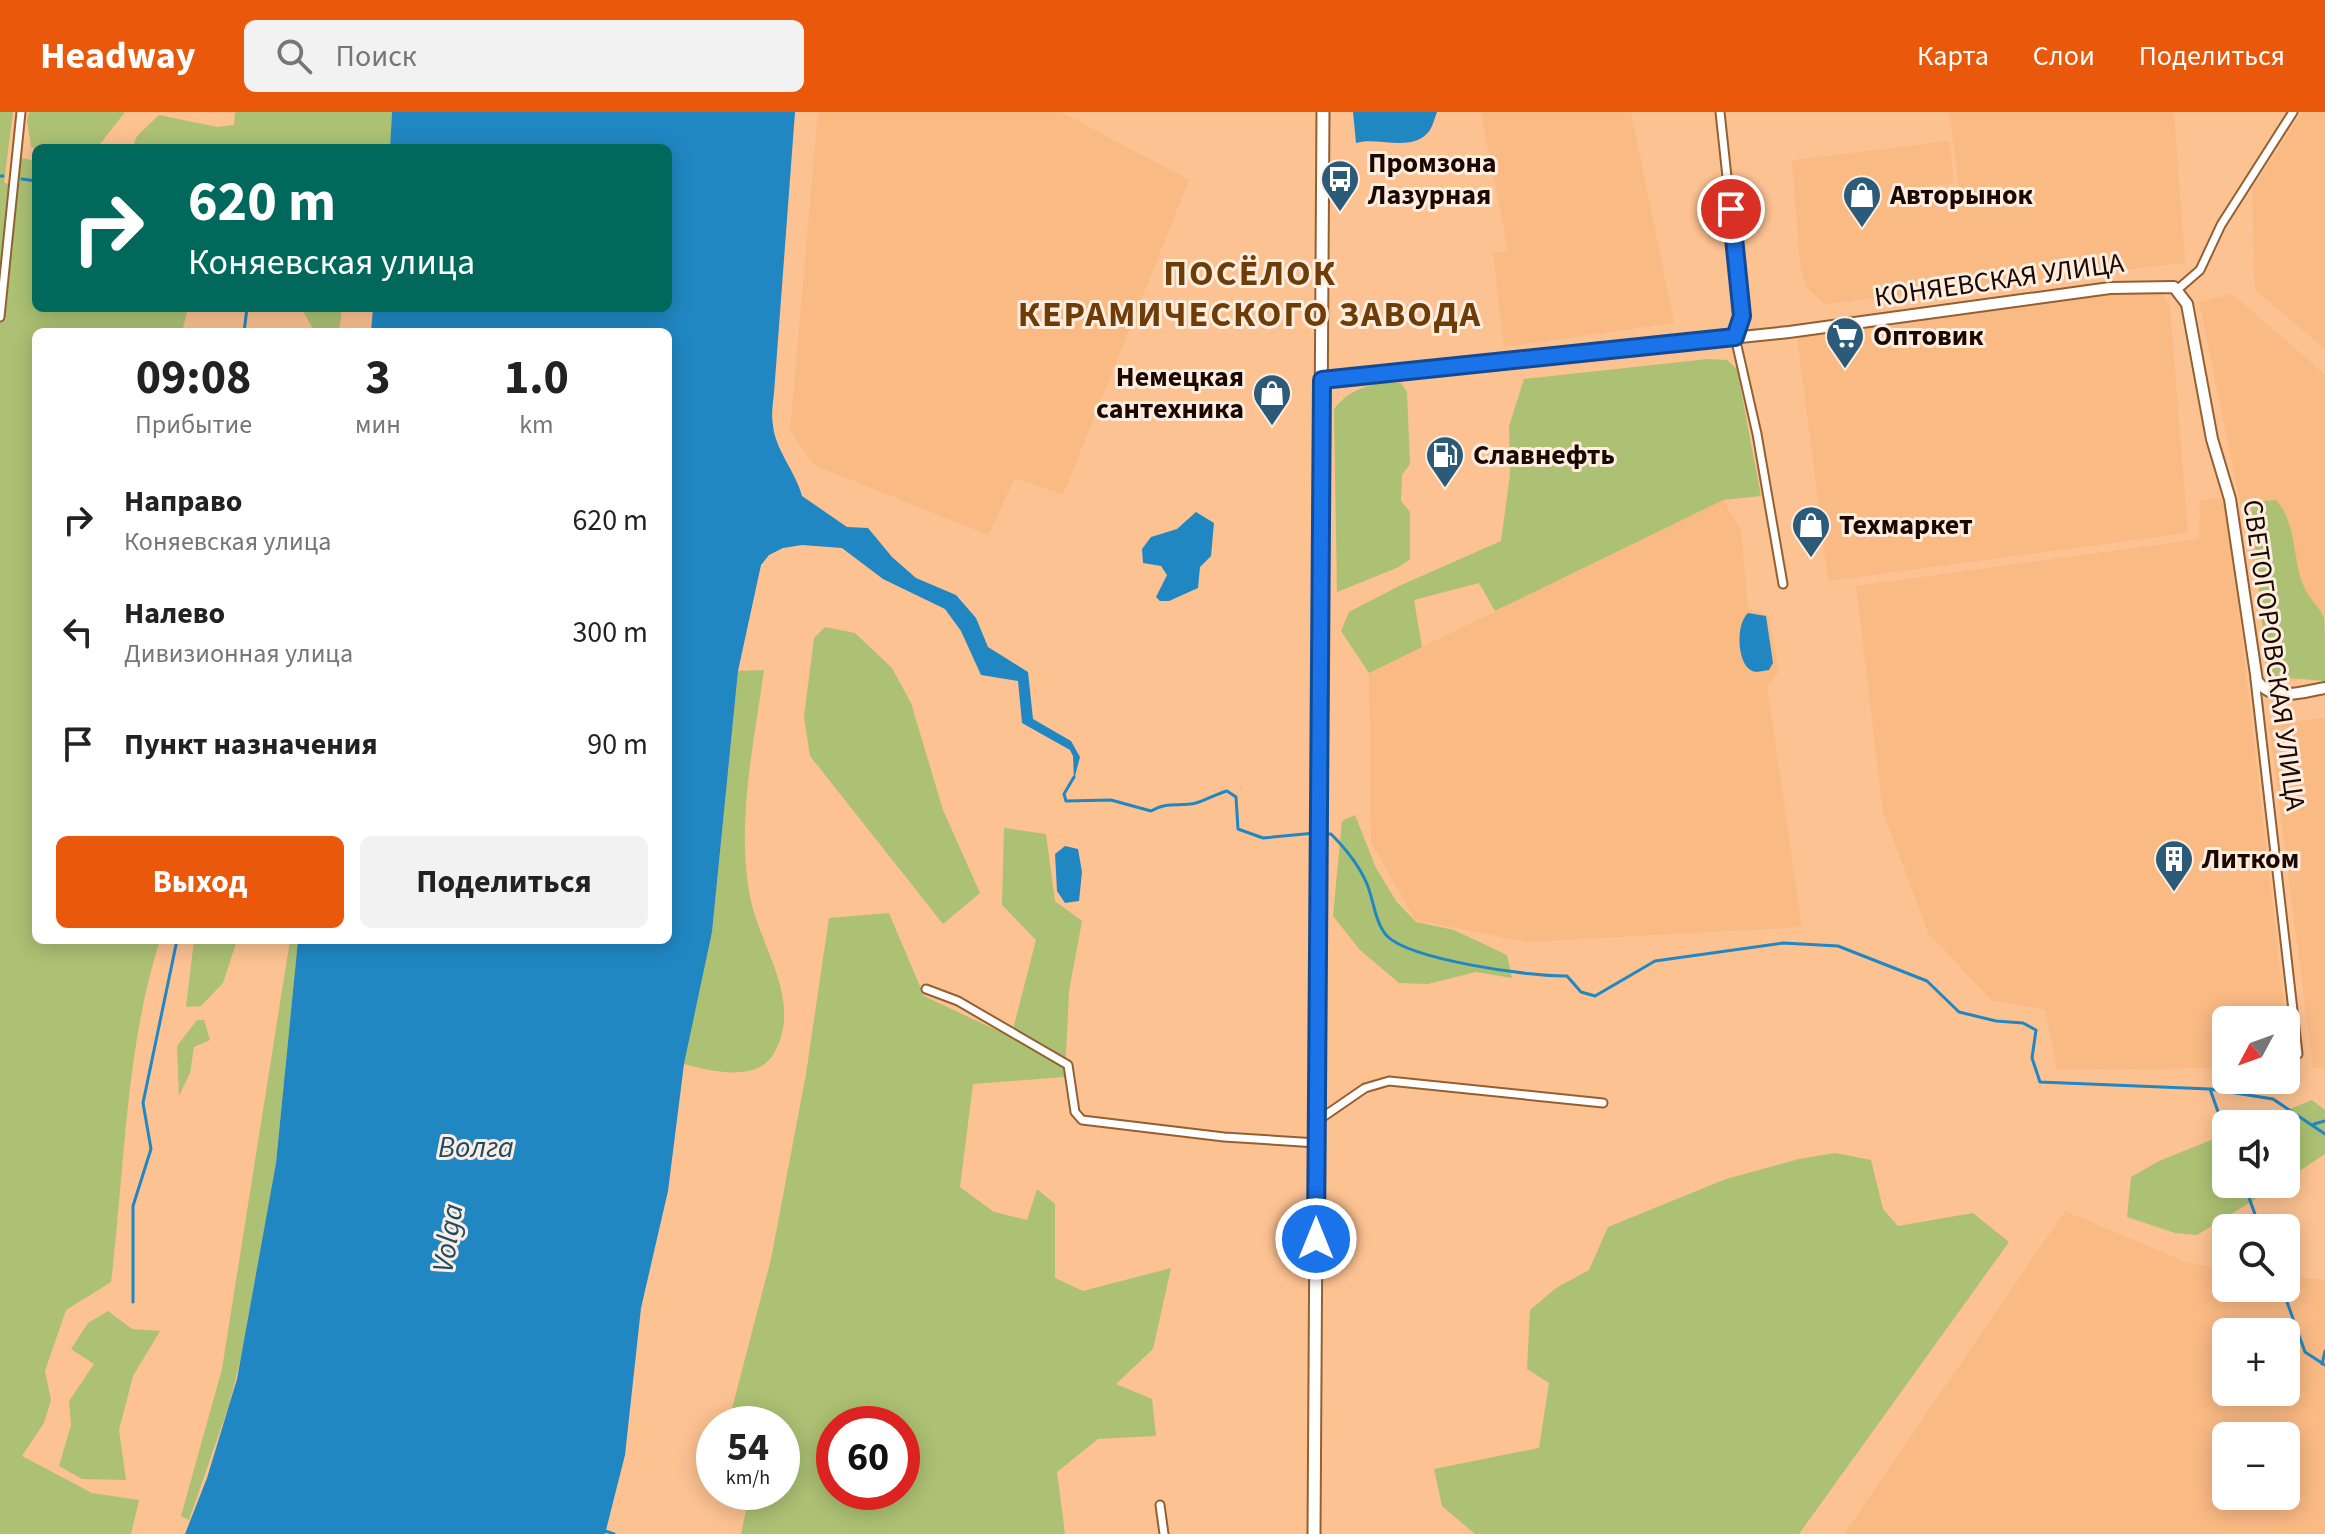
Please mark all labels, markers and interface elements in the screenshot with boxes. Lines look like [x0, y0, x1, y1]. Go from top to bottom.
search box [244, 20, 804, 92]
text: Headway [40, 29, 196, 83]
icon: search [272, 34, 316, 78]
text: Поиск [336, 35, 417, 78]
text: Карта [1917, 36, 1989, 76]
text: Слои [2033, 36, 2095, 76]
text: Поделиться [2139, 36, 2285, 76]
place label: Промзона Лазурная [1367, 143, 1497, 215]
bus stop icon: Промзона Лазурная [1319, 158, 1361, 213]
text: 620 m [188, 163, 336, 242]
shop icon: Авторынок [1841, 174, 1883, 229]
pin [1697, 175, 1765, 243]
place label: Авторынок [1889, 175, 2033, 215]
icon: right [56, 176, 160, 280]
icon: arrive [1709, 187, 1753, 231]
text: Коняевская улица [188, 237, 475, 288]
street label: КОНЯЕВСКАЯ УЛИЦА [1872, 243, 2127, 317]
district label: ПОСЁЛОК КЕРАМИЧЕСКОГО ЗАВОДА [1018, 248, 1482, 340]
supermarket icon: Оптовик [1824, 315, 1866, 370]
place label: Оптовик [1873, 316, 1984, 356]
text: 09:08 [136, 344, 251, 412]
text: 3 [365, 344, 391, 412]
text: 1.0 [504, 344, 569, 412]
place label: Немецкая сантехника [1096, 357, 1244, 429]
shop icon: Немецкая сантехника [1251, 372, 1293, 427]
text: Прибытие [135, 406, 252, 443]
text: мин [355, 406, 401, 443]
text: km [519, 406, 554, 443]
fuel station icon: Славнефть [1424, 434, 1466, 489]
place label: Славнефть [1473, 435, 1615, 475]
text: Направо [124, 480, 242, 523]
street label: СВЕТОГОРОВСКАЯ УЛИЦА [2232, 497, 2316, 814]
icon: right [56, 498, 100, 542]
text: 620 m [572, 499, 648, 542]
shop icon: Техмаркет [1790, 504, 1832, 559]
place label: Техмаркет [1839, 505, 1973, 545]
text: Коняевская улица [124, 523, 331, 560]
text: Налево [124, 592, 225, 635]
icon: left [56, 610, 100, 654]
text: 300 m [572, 611, 648, 654]
text: Дивизионная улица [124, 635, 353, 672]
icon: arrive [56, 722, 100, 766]
text: Пункт назначения [124, 723, 378, 766]
text: 90 m [587, 723, 648, 766]
button: Выход [56, 836, 344, 928]
button: Поделиться [360, 836, 648, 928]
building icon: Литком [2153, 838, 2195, 893]
place label: Литком [2201, 839, 2299, 879]
north arrow [2212, 1006, 2300, 1094]
map controls [2212, 1006, 2300, 1510]
button: sound [2212, 1110, 2300, 1198]
water label: Волга [438, 1126, 514, 1169]
position arrow [1274, 1197, 1358, 1281]
water label: Volga [421, 1201, 475, 1275]
button: search [2212, 1214, 2300, 1302]
button: + [2212, 1318, 2300, 1406]
speed limit sign: 60 [816, 1406, 920, 1510]
text: 54 [727, 1419, 769, 1476]
button: − [2212, 1422, 2300, 1510]
text: km/h [726, 1464, 770, 1492]

